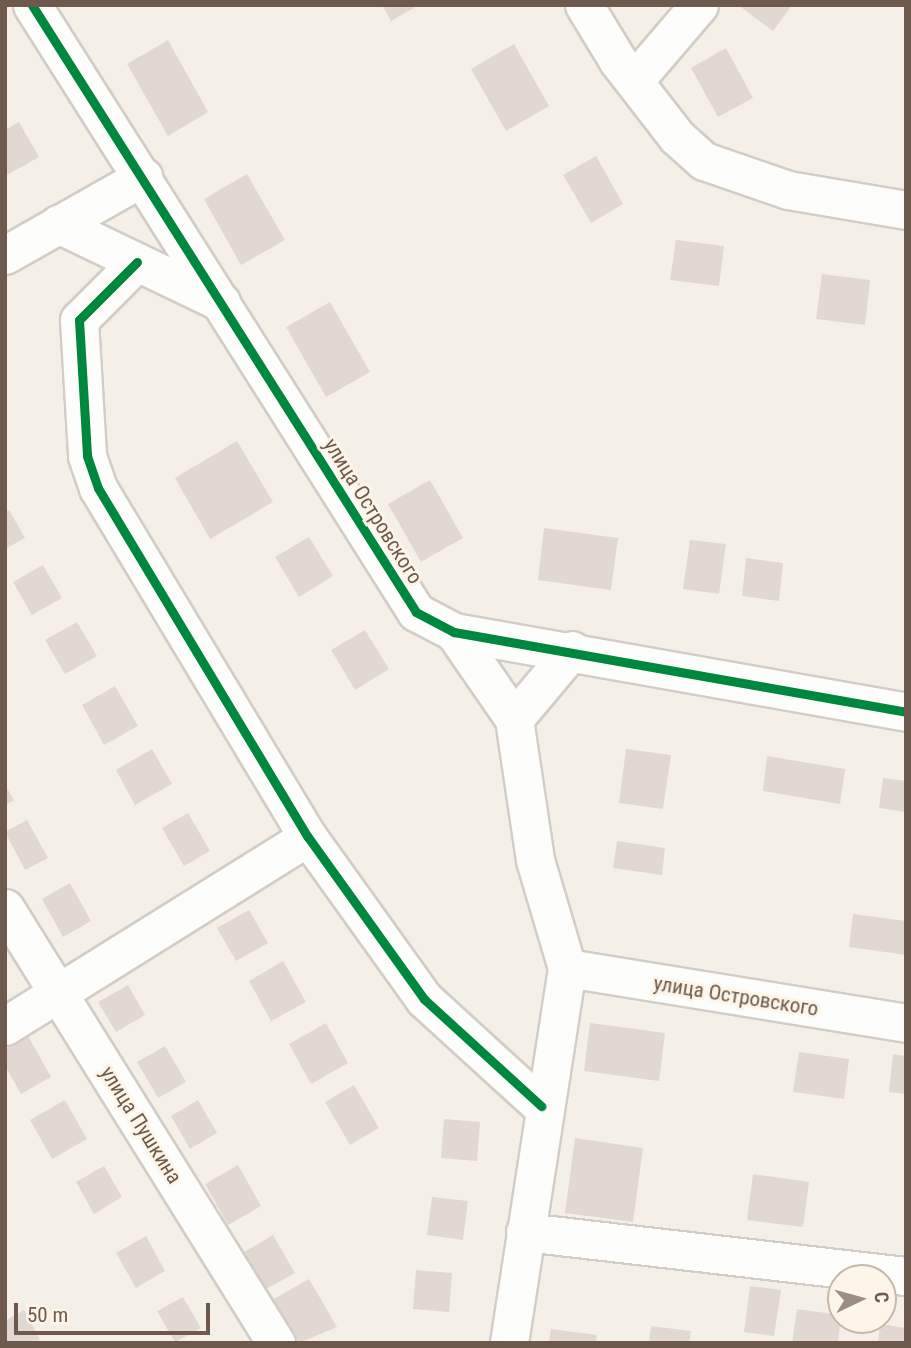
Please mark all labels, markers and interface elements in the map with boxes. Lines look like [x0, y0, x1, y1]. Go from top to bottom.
street label: улица Островского [318, 434, 428, 588]
street label: улица Островского [652, 971, 820, 1021]
street label: улица Пушкина [95, 1062, 187, 1188]
north arrow [827, 1264, 897, 1334]
scale bar [18, 1288, 214, 1332]
text: С [869, 1291, 893, 1304]
text: 50 m [27, 1303, 68, 1327]

